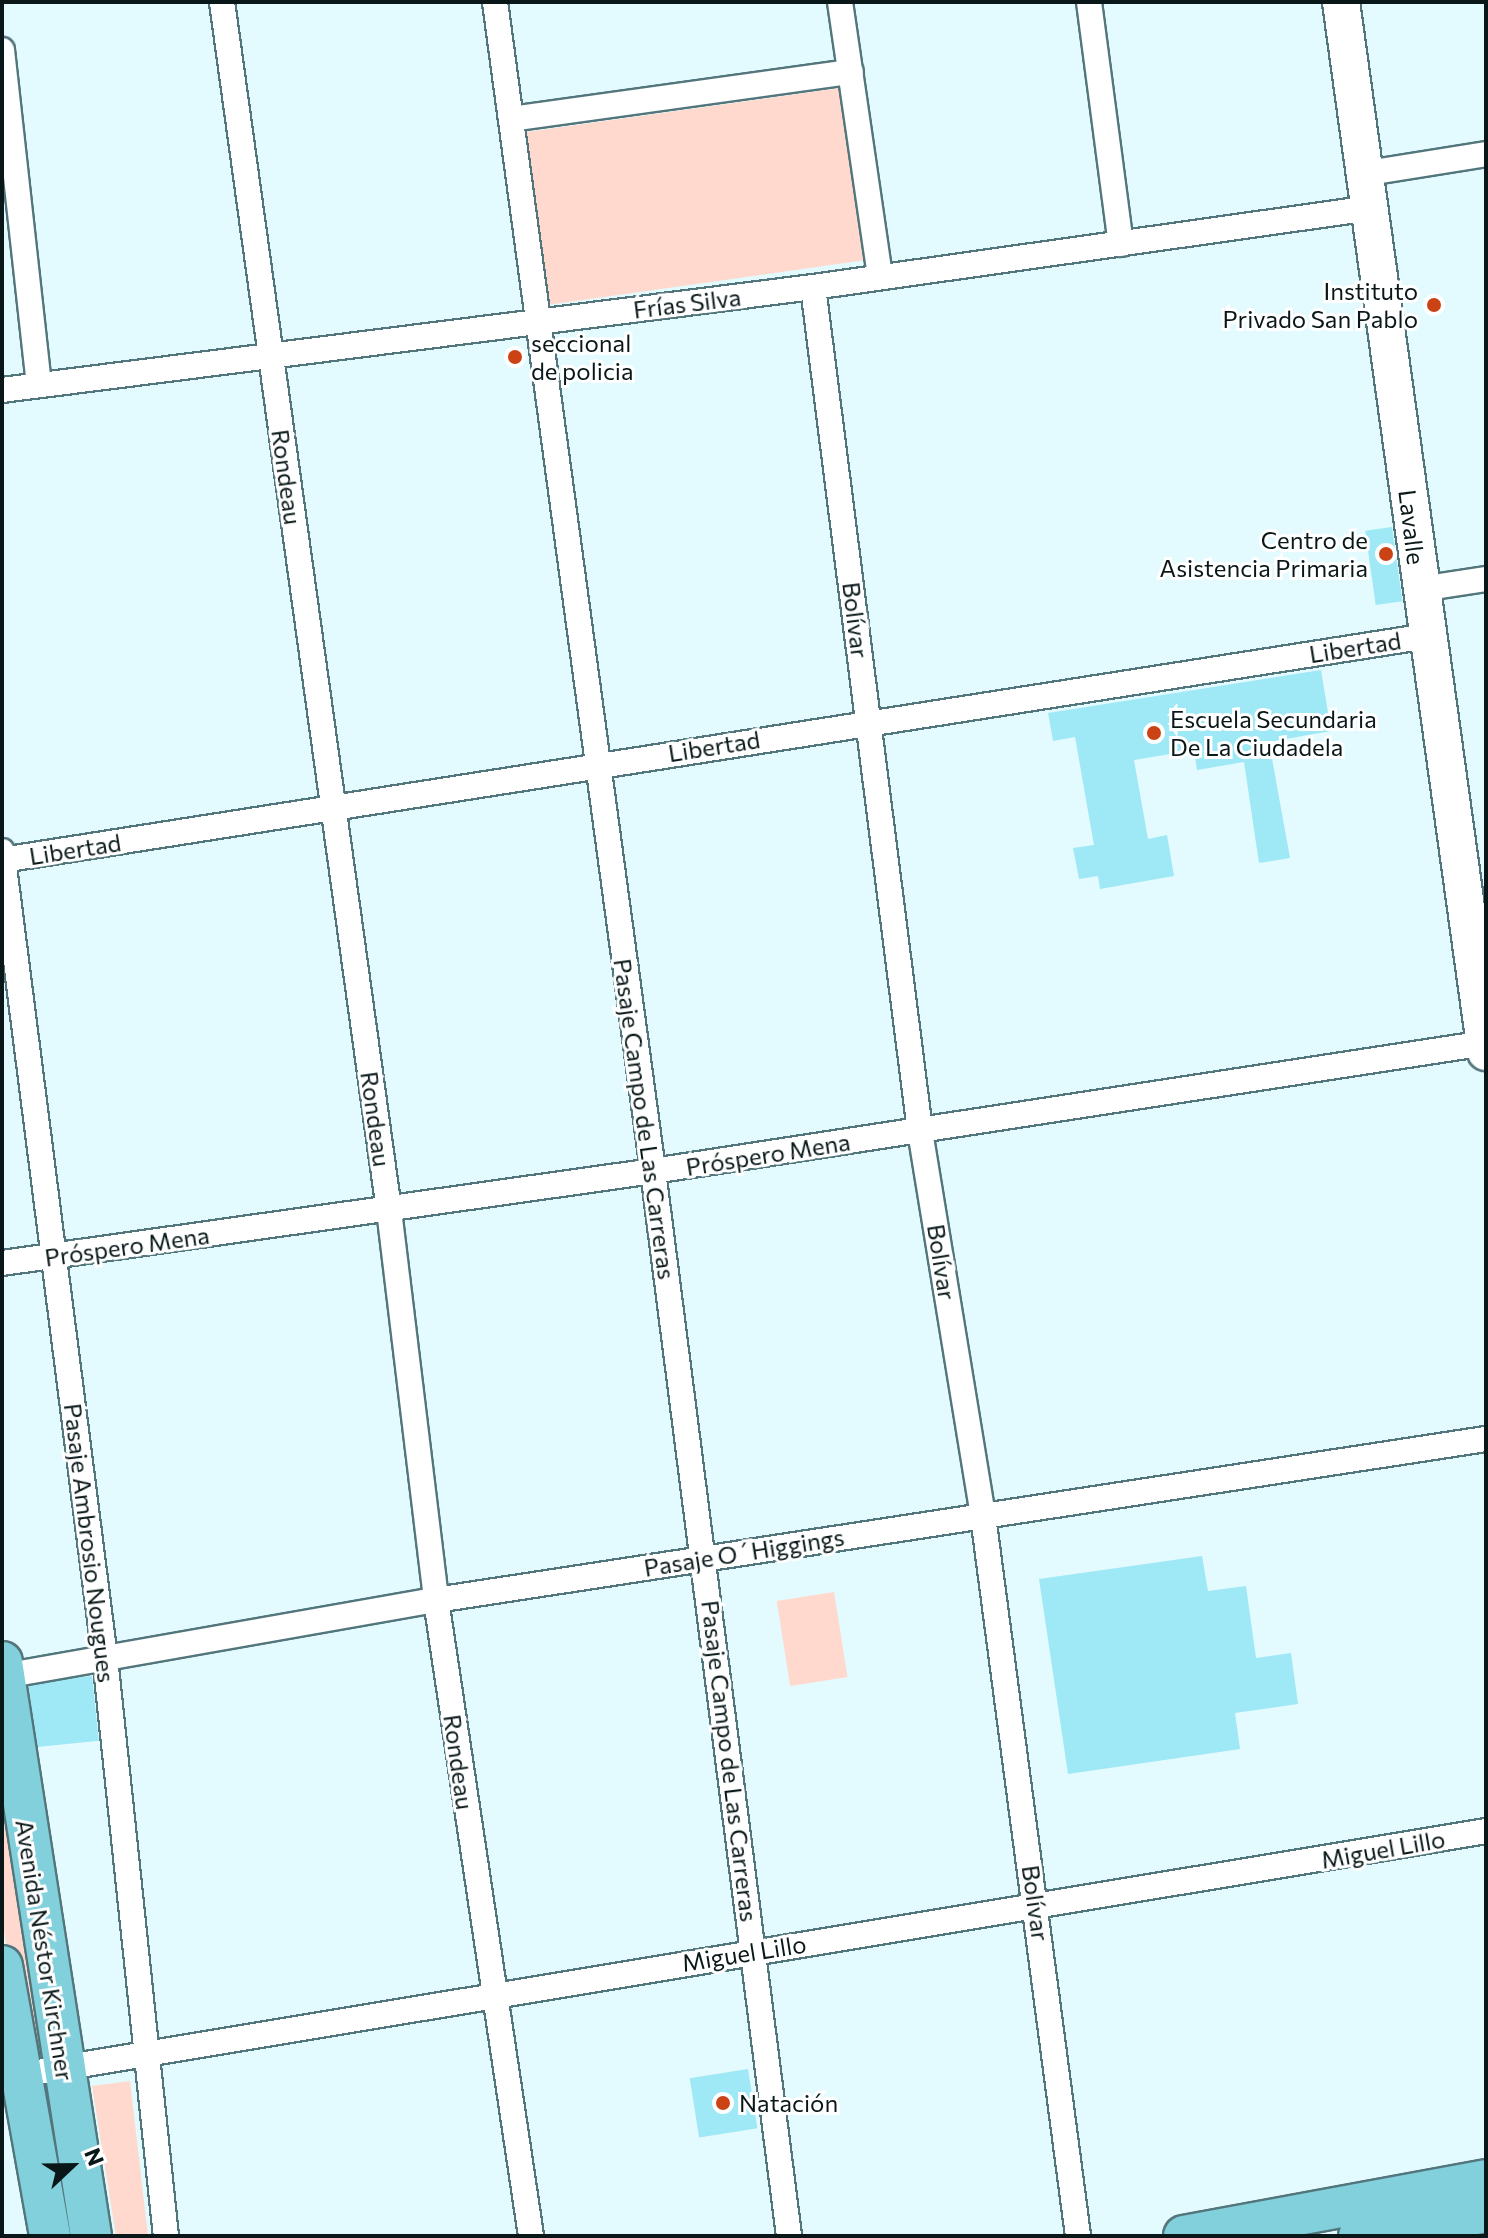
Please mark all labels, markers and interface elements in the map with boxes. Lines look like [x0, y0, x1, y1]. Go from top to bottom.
place label: Instituto Privado San Pablo [1223, 277, 1418, 333]
street label: Frías Silva [632, 282, 742, 324]
marker: Instituto Privado San Pablo [1425, 296, 1443, 314]
place label: seccional de policia [531, 329, 634, 385]
marker: seccional de policia [506, 348, 524, 366]
street label: Rondeau [266, 428, 308, 526]
street label: Lavalle [1393, 488, 1431, 566]
place label: Centro de Asistencia Primaria [1160, 526, 1368, 582]
marker: Centro de Asistencia Primaria [1375, 543, 1397, 565]
street label: Bolívar [837, 580, 875, 660]
street label: Libertad [1307, 626, 1403, 668]
place label: Escuela Secundaria De La Ciudadela [1170, 705, 1377, 761]
marker: Escuela Secundaria De La Ciudadela [1145, 724, 1163, 742]
street label: Libertad [666, 725, 762, 767]
street label: Libertad [27, 828, 123, 870]
street label: Pasaje Campo de Las Carreras [608, 957, 682, 1281]
street label: Rondeau [355, 1070, 397, 1168]
street label: Próspero Mena [684, 1127, 852, 1181]
street label: Próspero Mena [43, 1220, 211, 1272]
street label: Bolívar [922, 1222, 962, 1302]
street label: Pasaje Ambrosio Nougues [59, 1402, 121, 1684]
street label: Pasaje O´Higgings [642, 1522, 846, 1582]
street label: Pasaje Campo de Las Carreras [696, 1599, 764, 1923]
street label: Rondeau [438, 1713, 480, 1811]
street label: Avenida Néstor Kirchner [10, 1817, 80, 2083]
street label: Miguel Lillo [1319, 1824, 1447, 1874]
street label: Bolívar [1016, 1863, 1056, 1943]
street label: Miguel Lillo [680, 1929, 808, 1977]
place label: Natación [739, 2089, 838, 2117]
marker: Natación [714, 2094, 732, 2112]
north arrow [32, 2126, 112, 2206]
text: N [79, 2144, 110, 2170]

